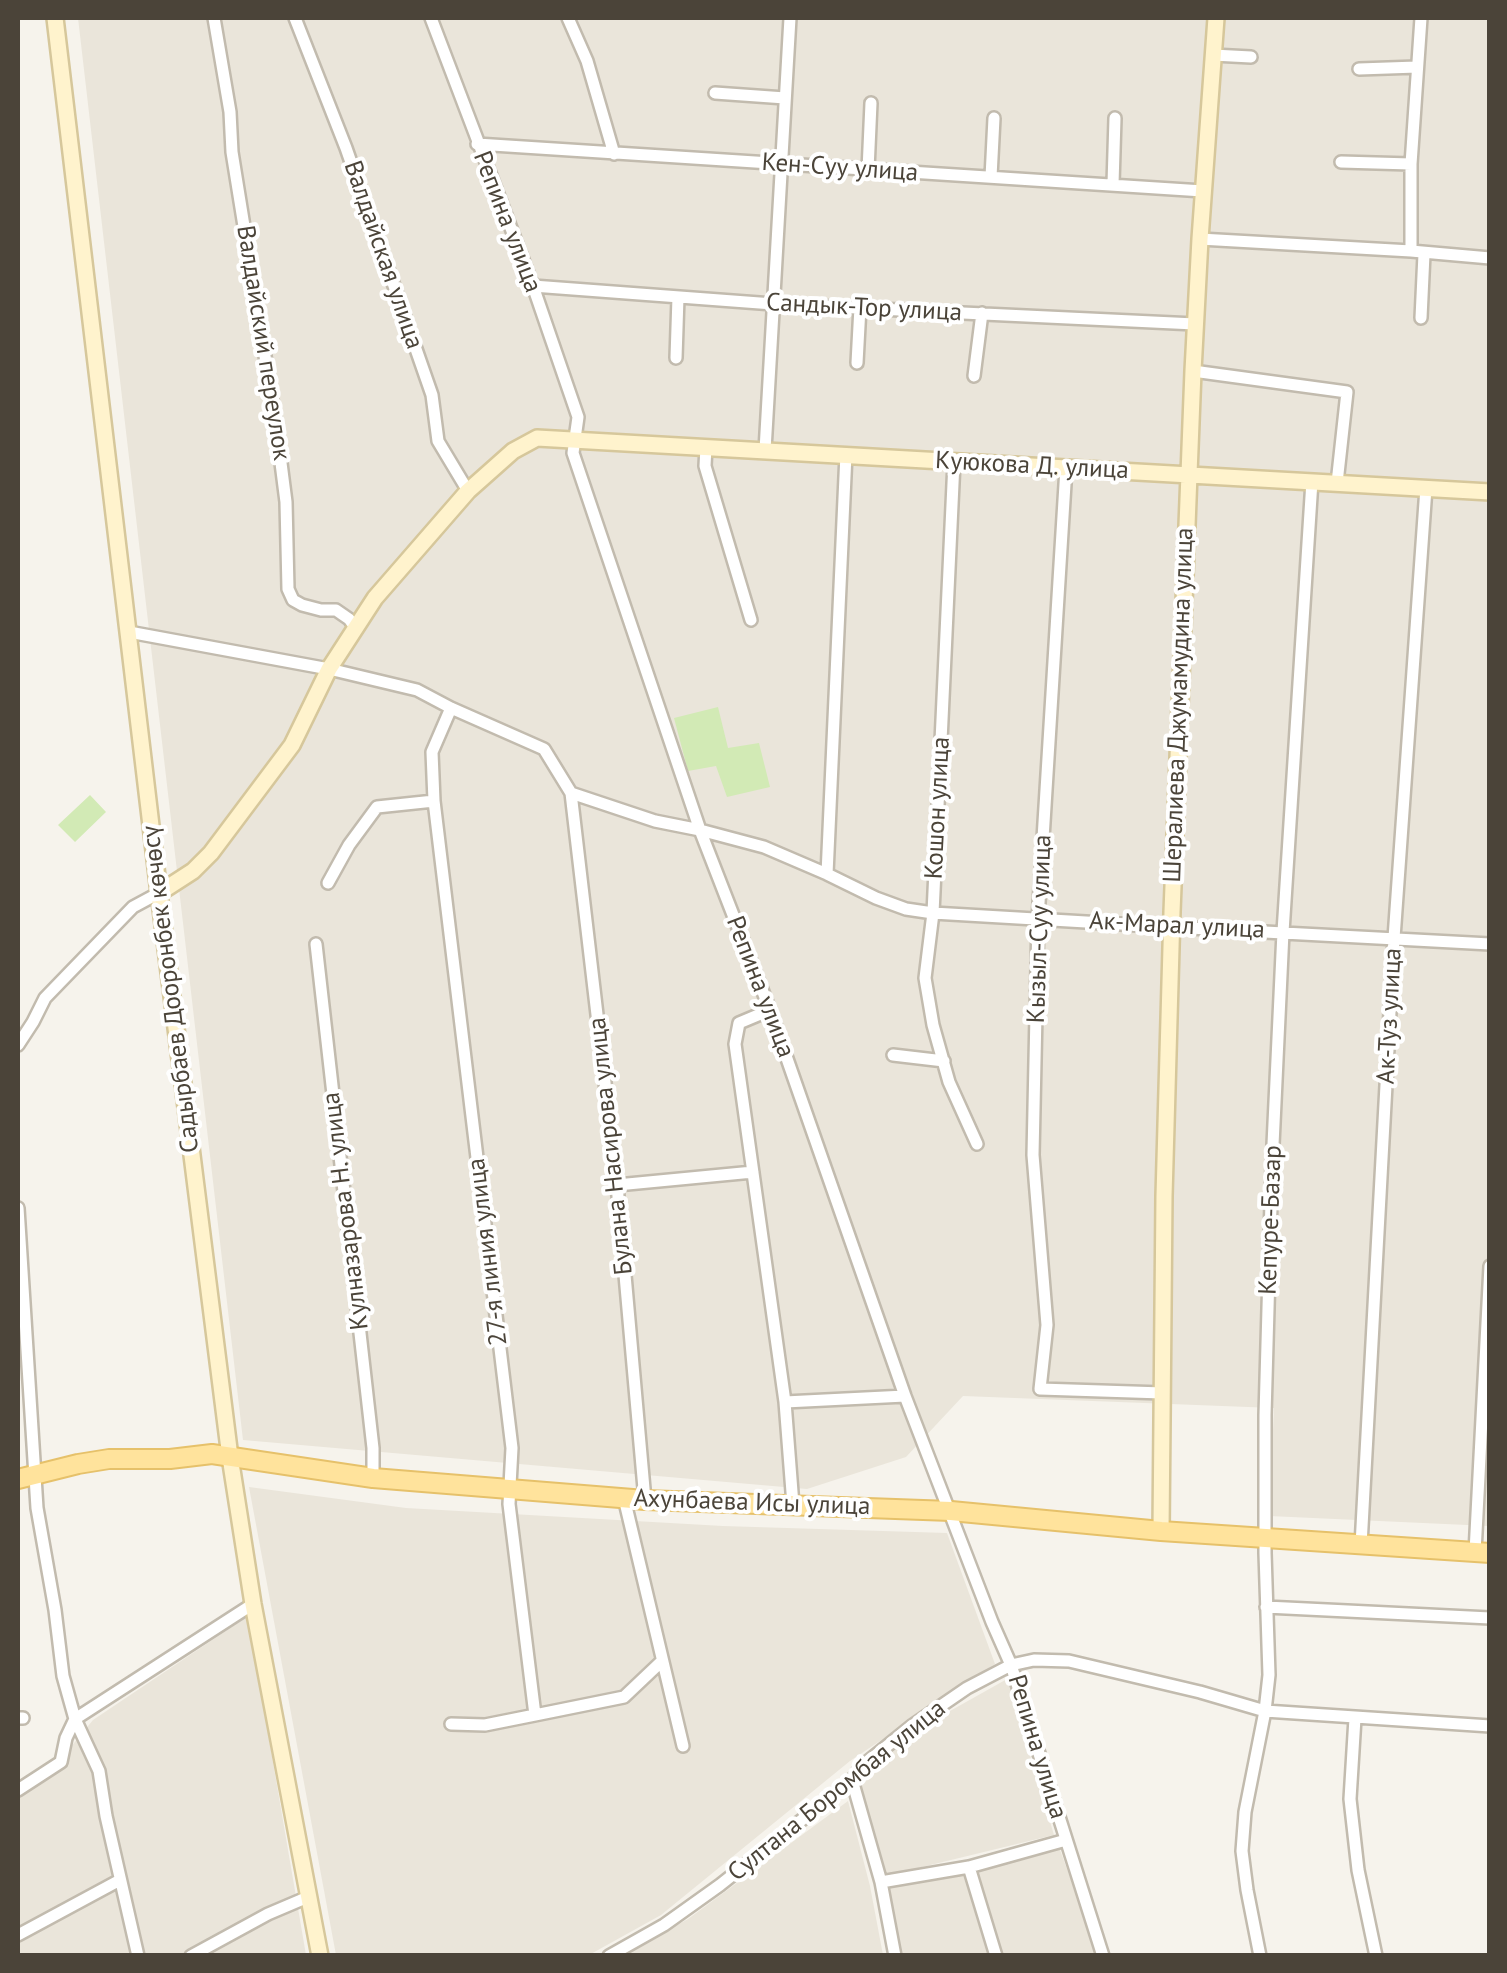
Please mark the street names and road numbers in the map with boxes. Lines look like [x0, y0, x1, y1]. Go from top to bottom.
street label: Репина улица [466, 147, 548, 297]
street label: Кен-Суу улица [761, 148, 919, 188]
street label: Валдайская улица [337, 157, 429, 353]
street label: Валдайский переулок [230, 223, 296, 463]
street label: Сандык-Тор улица [765, 288, 963, 328]
street label: Куюкова Д. улица [934, 446, 1130, 486]
street label: Шералиева Джумамудина улица [1158, 527, 1200, 883]
street label: Кошон улица [919, 736, 957, 880]
street label: Садырбаев Дооронбек көчөсү [136, 824, 206, 1154]
street label: Кызыл-Суу улица [1022, 834, 1058, 1024]
street label: Ак-Марал улица [1088, 906, 1266, 946]
street label: Репина улица [719, 912, 801, 1062]
street label: Ак-Туз улица [1371, 947, 1409, 1085]
street label: Булана Насирова улица [583, 1016, 639, 1276]
street label: Кулназарова Н. улица [317, 1090, 375, 1332]
street label: Кепуре-Базар [1253, 1145, 1289, 1295]
street label: 27-я линия улица [462, 1157, 514, 1347]
street label: Ахунбаева Исы улица [633, 1484, 871, 1522]
street label: Репина улица [1001, 1671, 1073, 1823]
street label: Султана Боромбая улица [722, 1694, 952, 1888]

